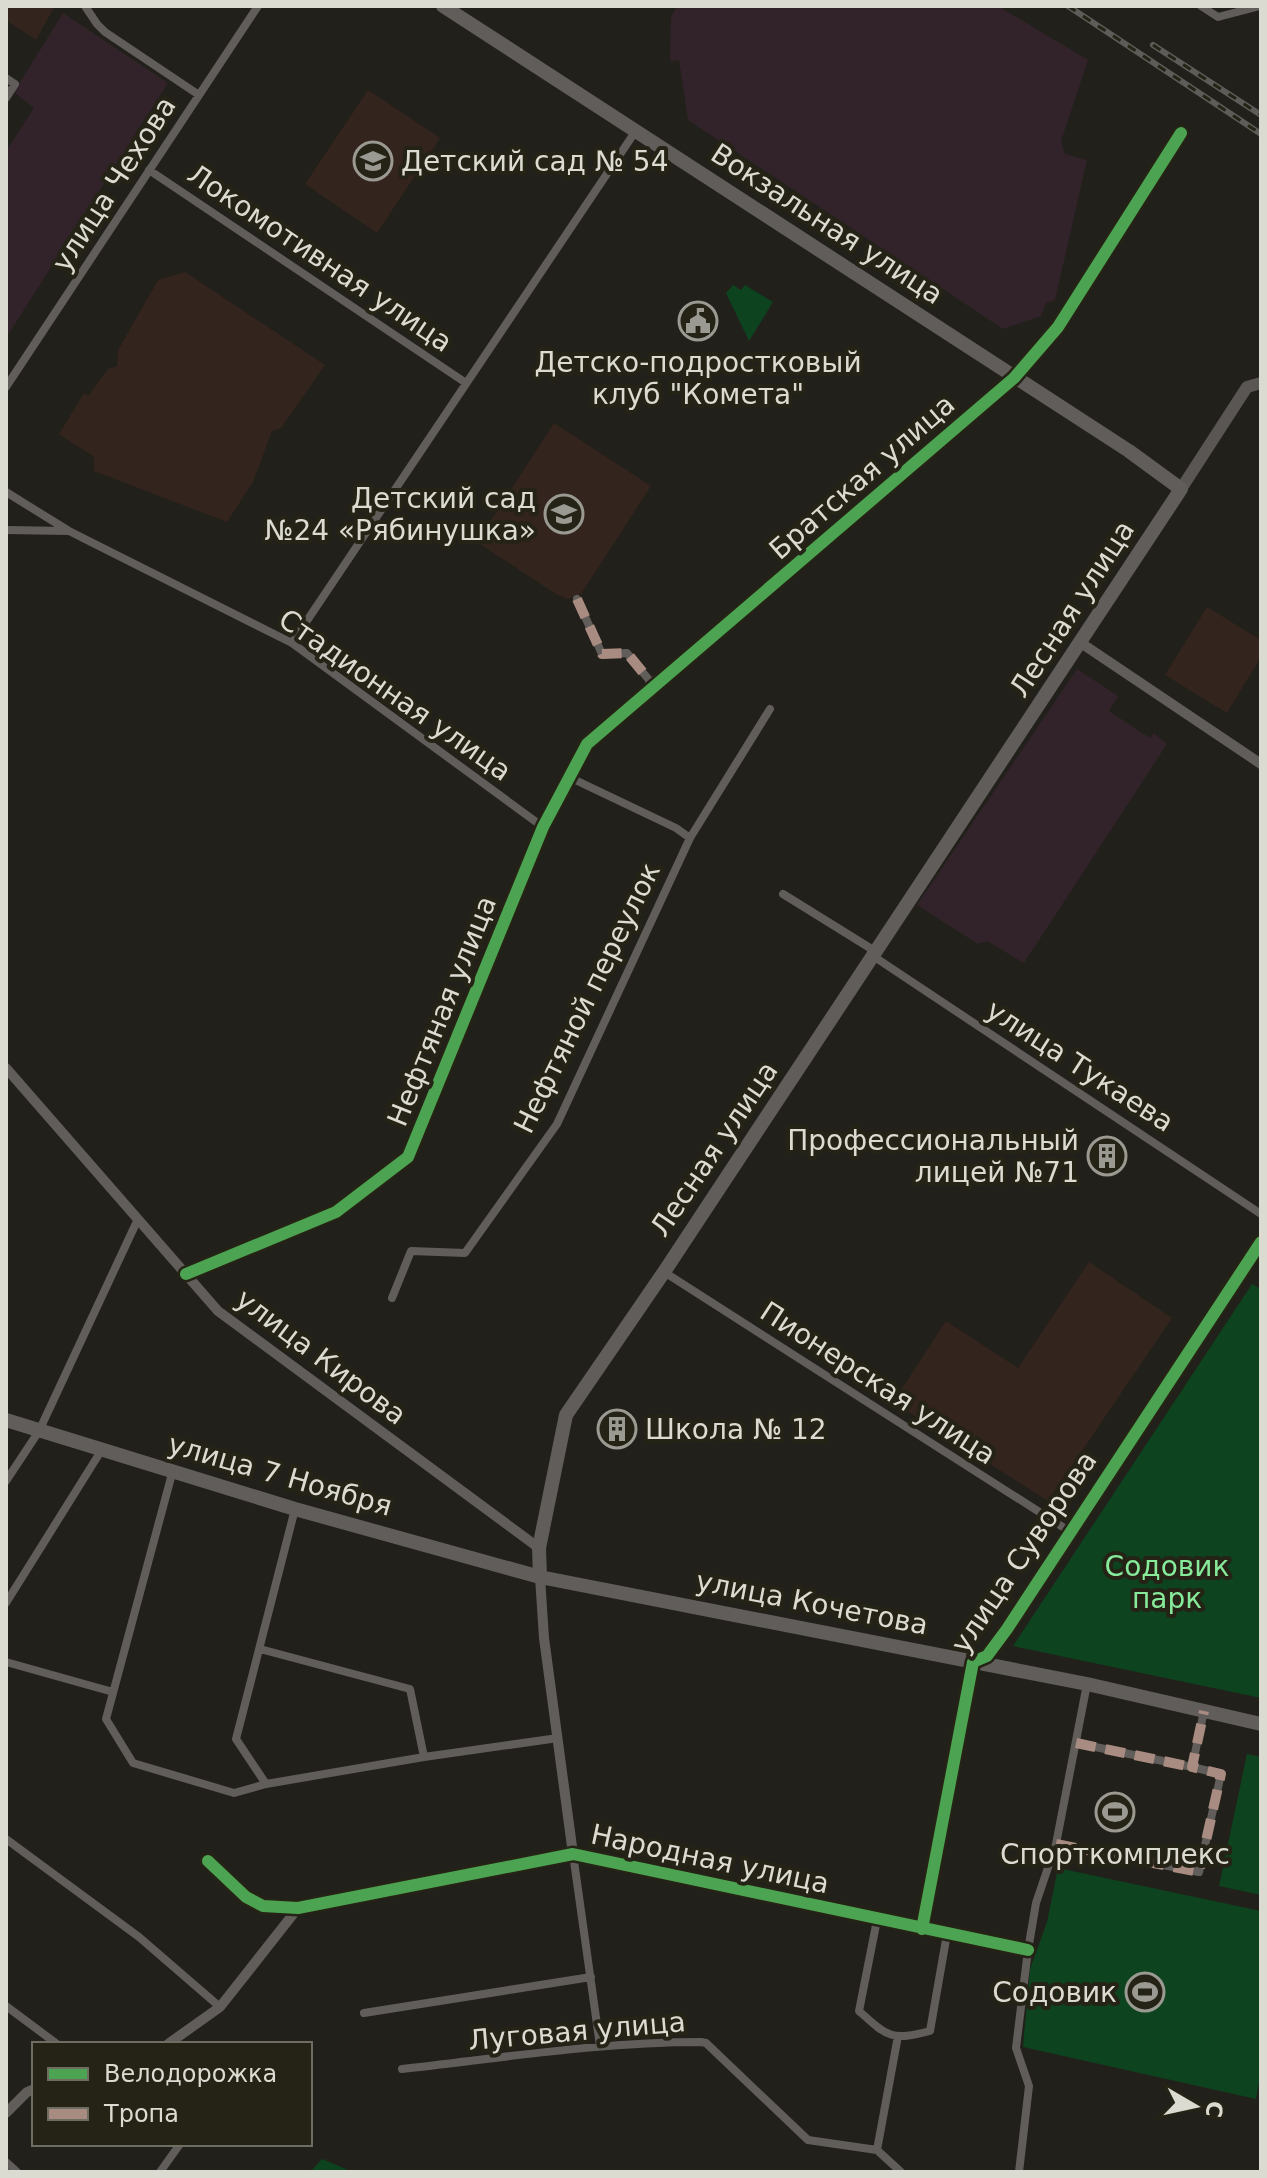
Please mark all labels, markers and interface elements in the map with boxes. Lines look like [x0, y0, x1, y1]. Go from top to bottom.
street label: улица Чехова [45, 90, 183, 278]
street label: Вокзальная улица [705, 137, 949, 311]
school or university icon: Детский сад № 54 [352, 140, 394, 182]
place label: Детский сад № 54 [401, 145, 668, 178]
street label: Локомотивная улица [182, 157, 458, 359]
public building icon: Детско-подростковый клуб "Комета" [677, 300, 719, 342]
place label: Детско-подростковый клуб "Комета" [534, 346, 862, 411]
street label: Братская улица [763, 388, 961, 566]
place label: Детский сад №24 «Рябинушка» [264, 482, 536, 547]
school or university icon: Детский сад №24 «Рябинушка» [543, 493, 585, 535]
street label: Лесная улица [1003, 515, 1141, 703]
street label: Стадионная улица [272, 602, 518, 788]
street label: Нефтяной переулок [507, 857, 667, 1139]
street label: Нефтяная улица [381, 891, 503, 1131]
street label: улица Тукаева [980, 993, 1180, 1139]
street label: Лесная улица [643, 1055, 785, 1243]
place label: Профессиональный лицей №71 [787, 1124, 1079, 1189]
building icon: Профессиональный лицей №71 [1086, 1135, 1128, 1177]
street label: улица Кирова [229, 1282, 413, 1432]
street label: Пионерская улица [754, 1295, 1002, 1471]
building icon: Школа № 12 [596, 1408, 638, 1450]
place label: Школа № 12 [645, 1413, 827, 1446]
street label: улица 7 Ноября [164, 1427, 396, 1523]
street label: улица Суворова [944, 1445, 1104, 1659]
park label: Содовик парк [1105, 1550, 1229, 1615]
street label: улица Кочетова [693, 1564, 931, 1642]
sports icon: Спорткомплекс [1094, 1791, 1136, 1833]
street label: Народная улица [588, 1818, 832, 1900]
place label: Спорткомплекс [1000, 1838, 1230, 1871]
sports icon: Содовик [1124, 1971, 1166, 2013]
place label: Содовик [992, 1976, 1117, 2009]
street label: Луговая улица [467, 2005, 687, 2057]
legend [32, 2042, 312, 2146]
text: Велодорожка [104, 2060, 277, 2088]
north arrow [1155, 2066, 1235, 2146]
text: С [1201, 2099, 1228, 2119]
text: Тропа [103, 2100, 179, 2128]

